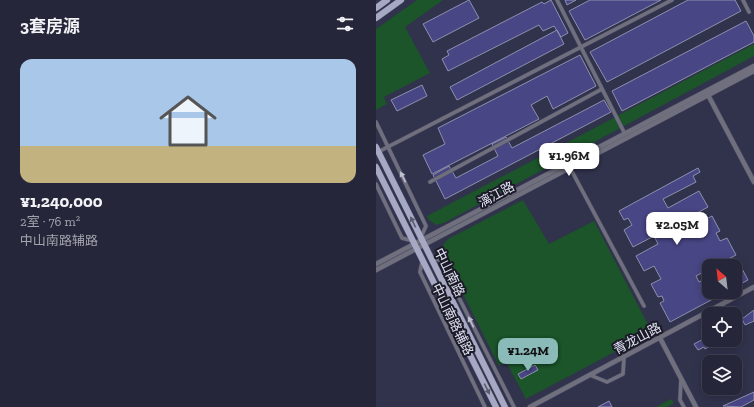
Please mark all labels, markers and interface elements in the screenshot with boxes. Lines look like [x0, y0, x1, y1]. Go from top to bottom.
icon: filters [334, 13, 356, 35]
text: 3套房源 [20, 16, 80, 36]
icon: home [152, 85, 224, 157]
pin: ¥1.96M [536, 143, 602, 177]
text: ¥1.96M [548, 148, 590, 163]
one-way arrow [400, 171, 406, 183]
street label: 漓江路 [475, 179, 517, 210]
text: ¥1,240,000 [20, 191, 103, 211]
pin: ¥2.05M [644, 212, 710, 246]
text: 2室 · 76 m² [20, 214, 80, 229]
one-way arrow [410, 216, 416, 227]
text: ¥2.05M [655, 217, 699, 232]
text: 中山南路辅路 [20, 233, 98, 248]
street label: 中山南路 [431, 246, 468, 299]
north arrow [702, 259, 742, 299]
map controls [702, 259, 742, 395]
street label: 中山南路辅路 [429, 281, 476, 358]
button: locate [702, 307, 742, 347]
one-way arrow [468, 316, 475, 328]
street label: 青龙山路 [611, 320, 664, 357]
pin: ¥1.24M [495, 338, 561, 372]
text: ¥1.24M [507, 343, 549, 358]
button: layers [702, 355, 742, 395]
one-way arrow [484, 384, 490, 395]

